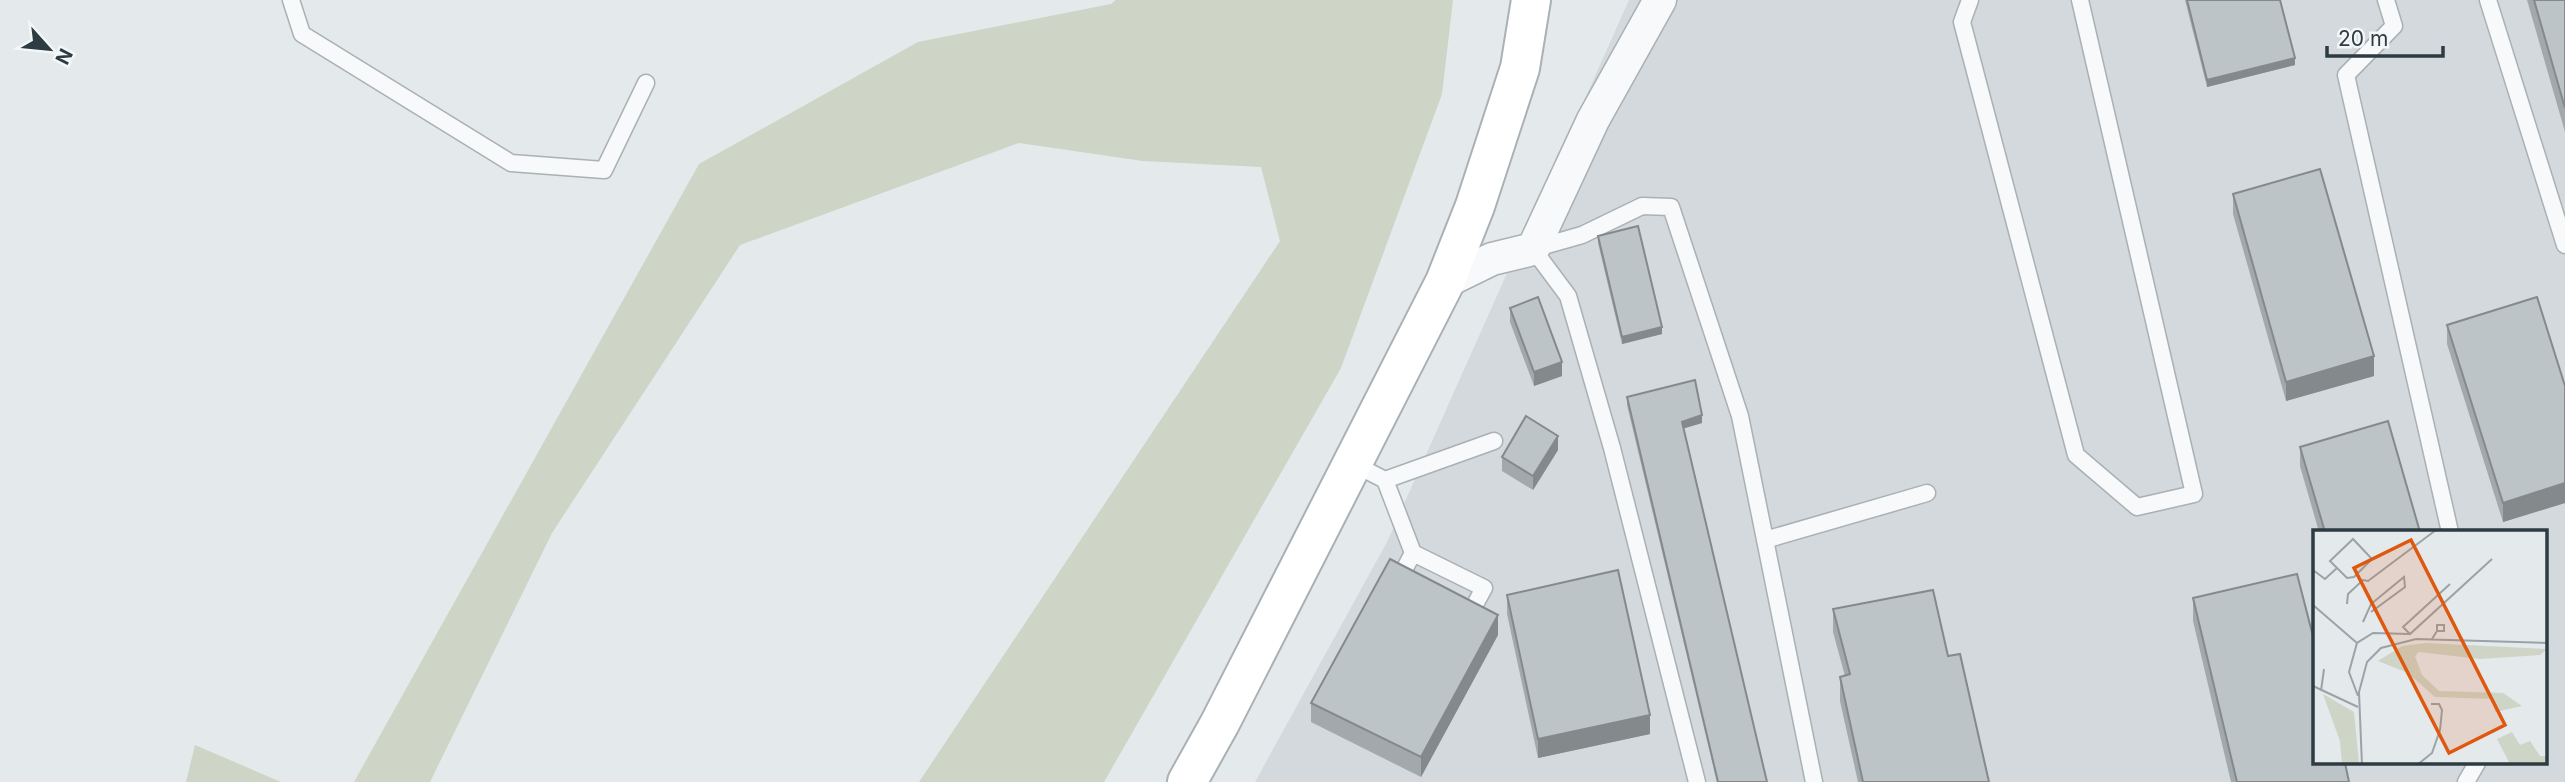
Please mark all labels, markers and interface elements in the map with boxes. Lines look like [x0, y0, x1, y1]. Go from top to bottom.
north arrow [14, 14, 84, 84]
scale bar [2327, 14, 2442, 58]
text: 20 m [2338, 26, 2388, 51]
text: N [50, 45, 77, 68]
inset map [2313, 530, 2548, 764]

